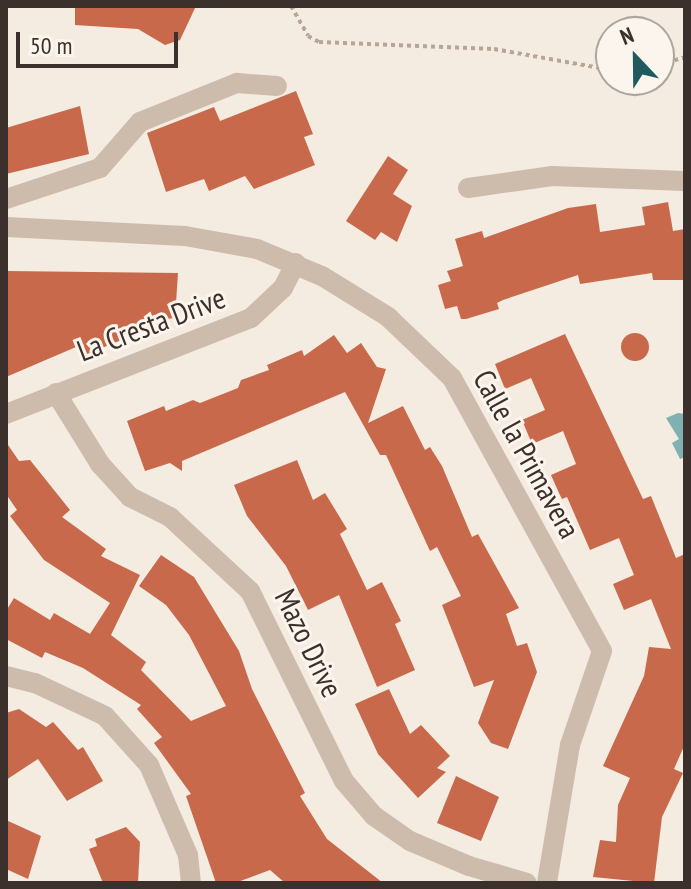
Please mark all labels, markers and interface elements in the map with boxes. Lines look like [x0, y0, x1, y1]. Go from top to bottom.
scale bar [20, 16, 182, 66]
north arrow [595, 16, 675, 96]
text: N [616, 20, 638, 51]
text: 50 m [30, 30, 72, 61]
street label: La Cresta Drive [72, 279, 230, 369]
street label: Calle la Primavera [466, 364, 588, 544]
street label: Mazo Drive [268, 583, 350, 703]

